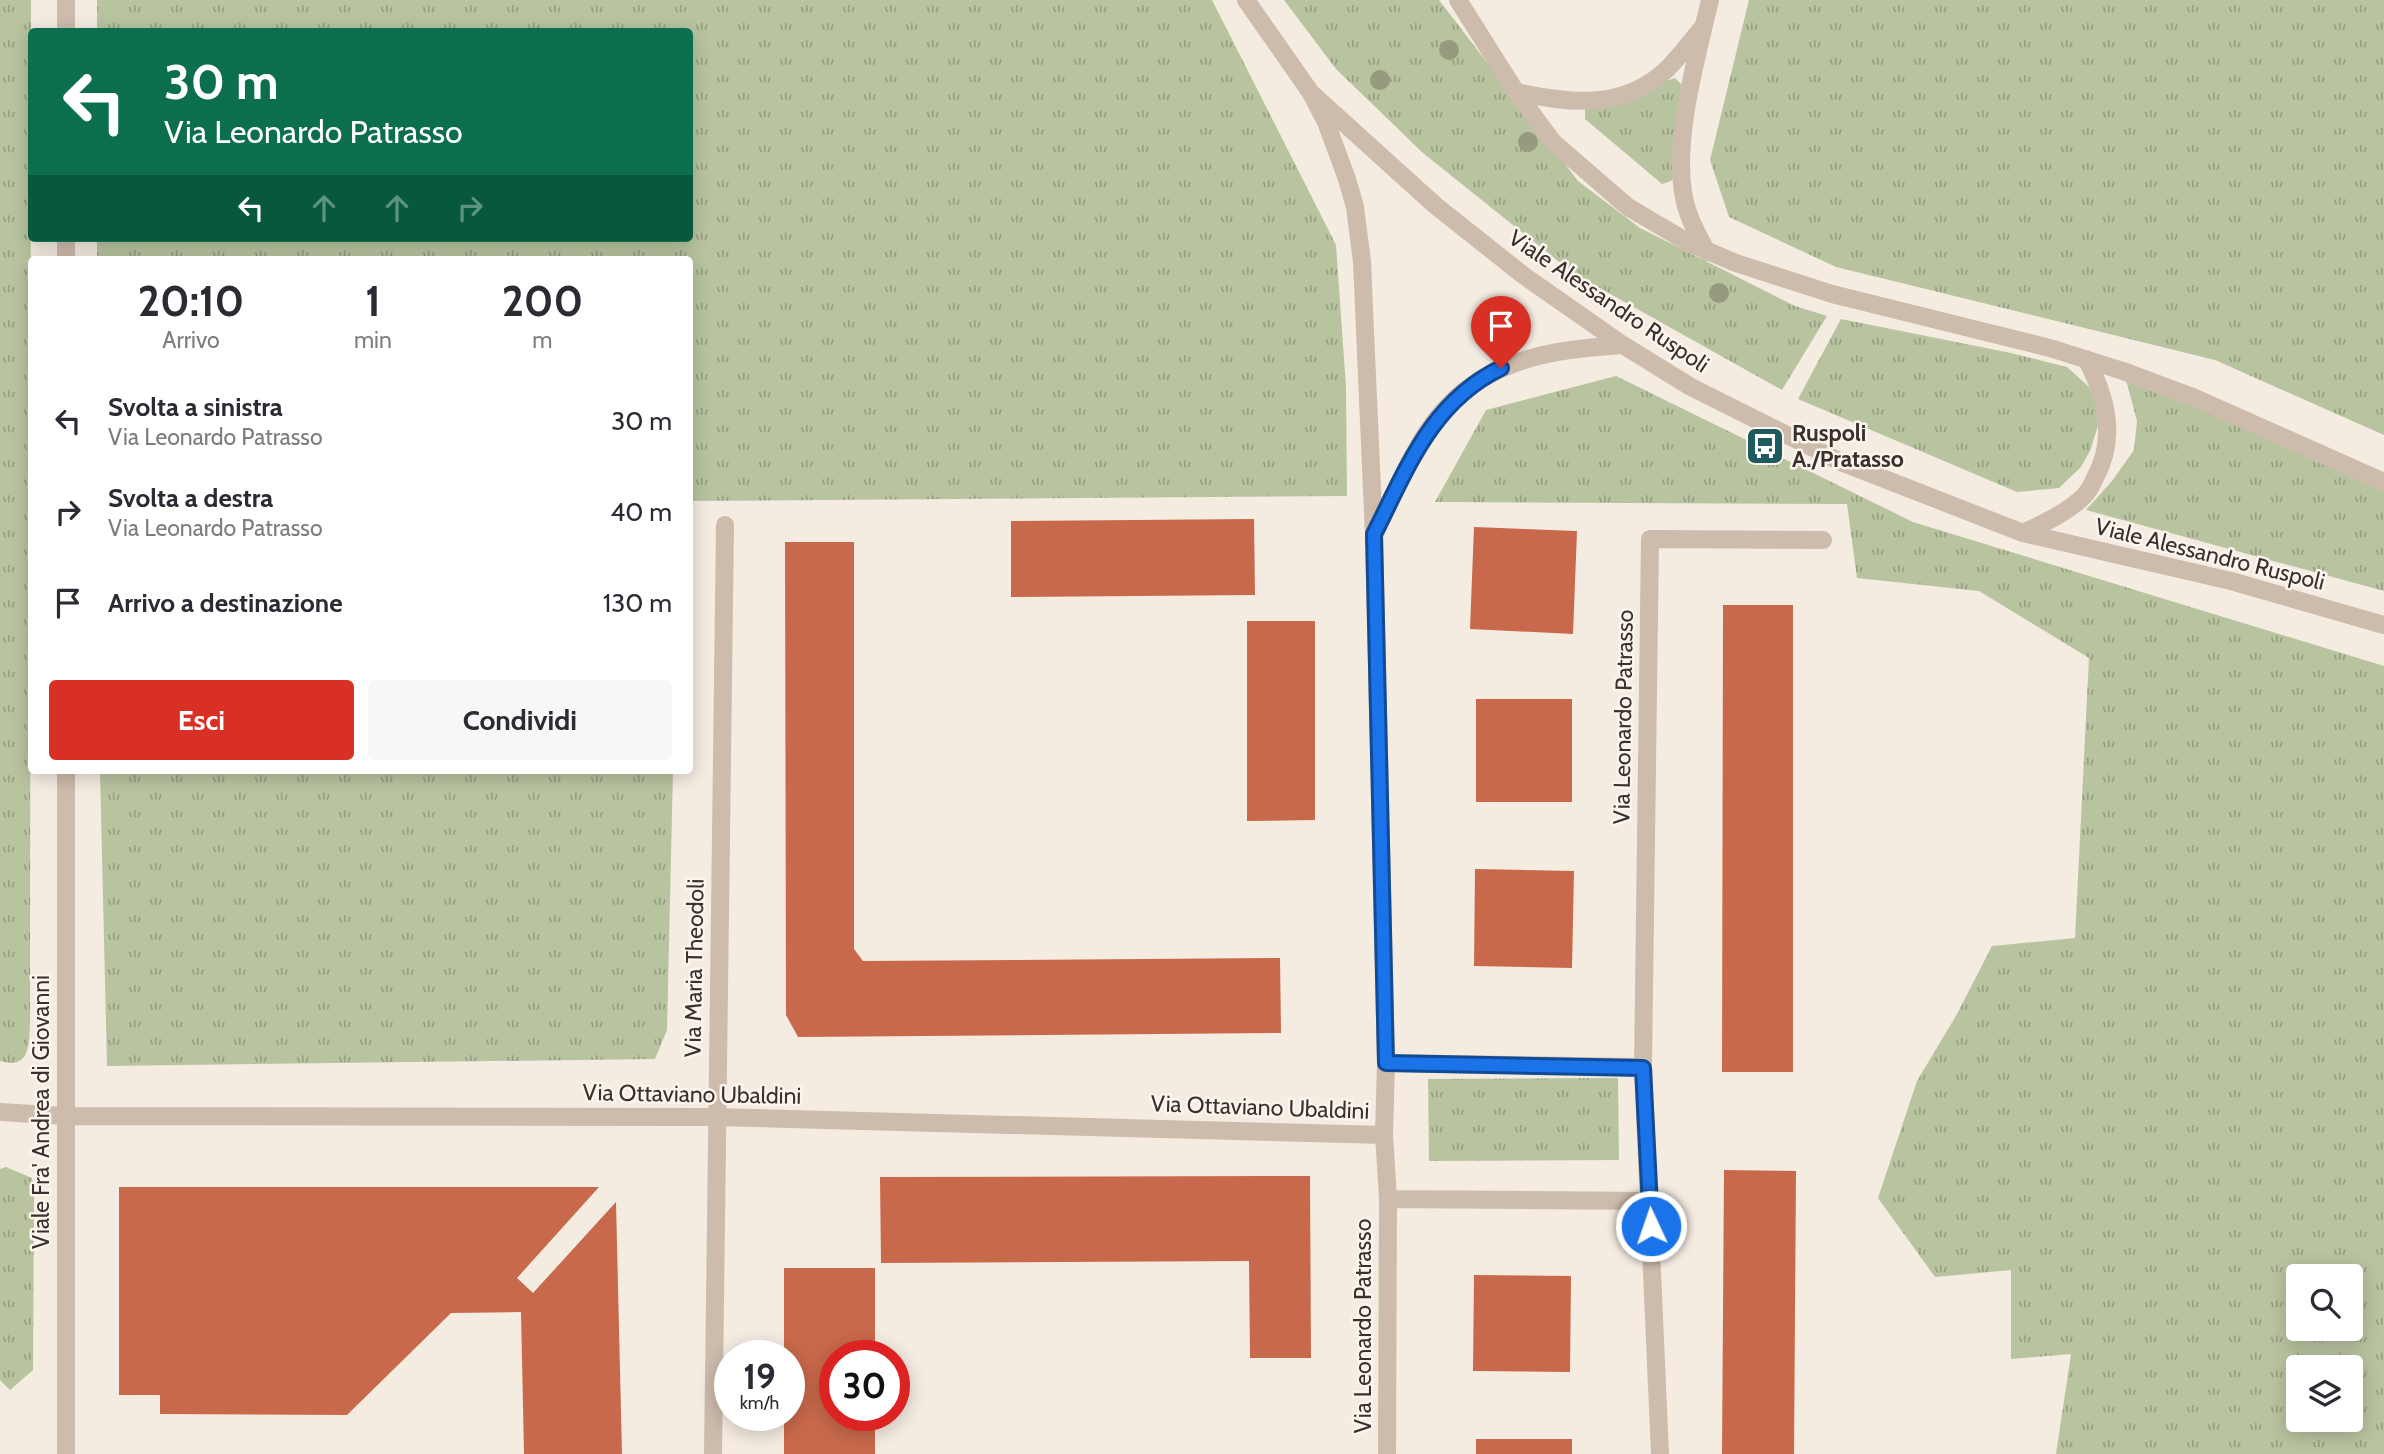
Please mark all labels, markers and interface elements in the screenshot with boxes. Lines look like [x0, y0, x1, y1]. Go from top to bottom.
text: 30 m [164, 52, 279, 111]
icon: left [49, 56, 140, 147]
text: Via Leonardo Patrasso [164, 112, 463, 151]
icon: left [232, 189, 270, 227]
icon: ahead [305, 189, 343, 227]
icon: ahead [378, 189, 416, 227]
icon: right [451, 189, 489, 227]
street label: Viale Alessandro Ruspoli [1503, 223, 1715, 379]
text: 20:10 [138, 275, 244, 327]
text: 1 [365, 275, 381, 327]
text: 200 [502, 275, 583, 327]
pin [1471, 296, 1531, 368]
icon: arrive [1482, 307, 1520, 345]
text: Arrivo [162, 326, 220, 354]
text: min [354, 326, 392, 354]
text: m [532, 326, 552, 354]
text: Svolta a sinistra [108, 391, 283, 423]
icon: left [49, 402, 87, 440]
text: 30 m [611, 405, 672, 437]
place label: Ruspoli A./Pratasso [1792, 419, 1904, 473]
text: Via Leonardo Patrasso [108, 423, 323, 451]
bus stop icon: Ruspoli A./Pratasso [1744, 425, 1786, 467]
text: Svolta a destra [108, 482, 273, 514]
icon: right [49, 493, 87, 531]
text: 40 m [610, 496, 672, 528]
street label: Viale Alessandro Ruspoli [2092, 512, 2328, 596]
text: Via Leonardo Patrasso [108, 514, 323, 542]
icon: arrive [49, 584, 87, 622]
text: Arrivo a destinazione [108, 587, 343, 619]
text: 130 m [603, 587, 672, 619]
street label: Via Leonardo Patrasso [1607, 609, 1639, 825]
button: Esci [49, 680, 354, 760]
button: Condividi [368, 680, 672, 760]
street label: Via Maria Theodoli [678, 878, 710, 1058]
street label: Viale Fra' Andrea di Giovanni [27, 975, 55, 1249]
street label: Via Ottaviano Ubaldini [582, 1078, 802, 1110]
street label: Via Ottaviano Ubaldini [1150, 1089, 1370, 1125]
position arrow [1614, 1189, 1688, 1263]
street label: Via Leonardo Patrasso [1349, 1219, 1377, 1433]
map controls [2286, 1264, 2363, 1432]
button: search [2286, 1264, 2363, 1341]
speed limit sign: 30 [819, 1340, 910, 1431]
text: 19 [743, 1355, 776, 1398]
button: layers [2286, 1355, 2363, 1432]
text: km/h [740, 1392, 779, 1414]

